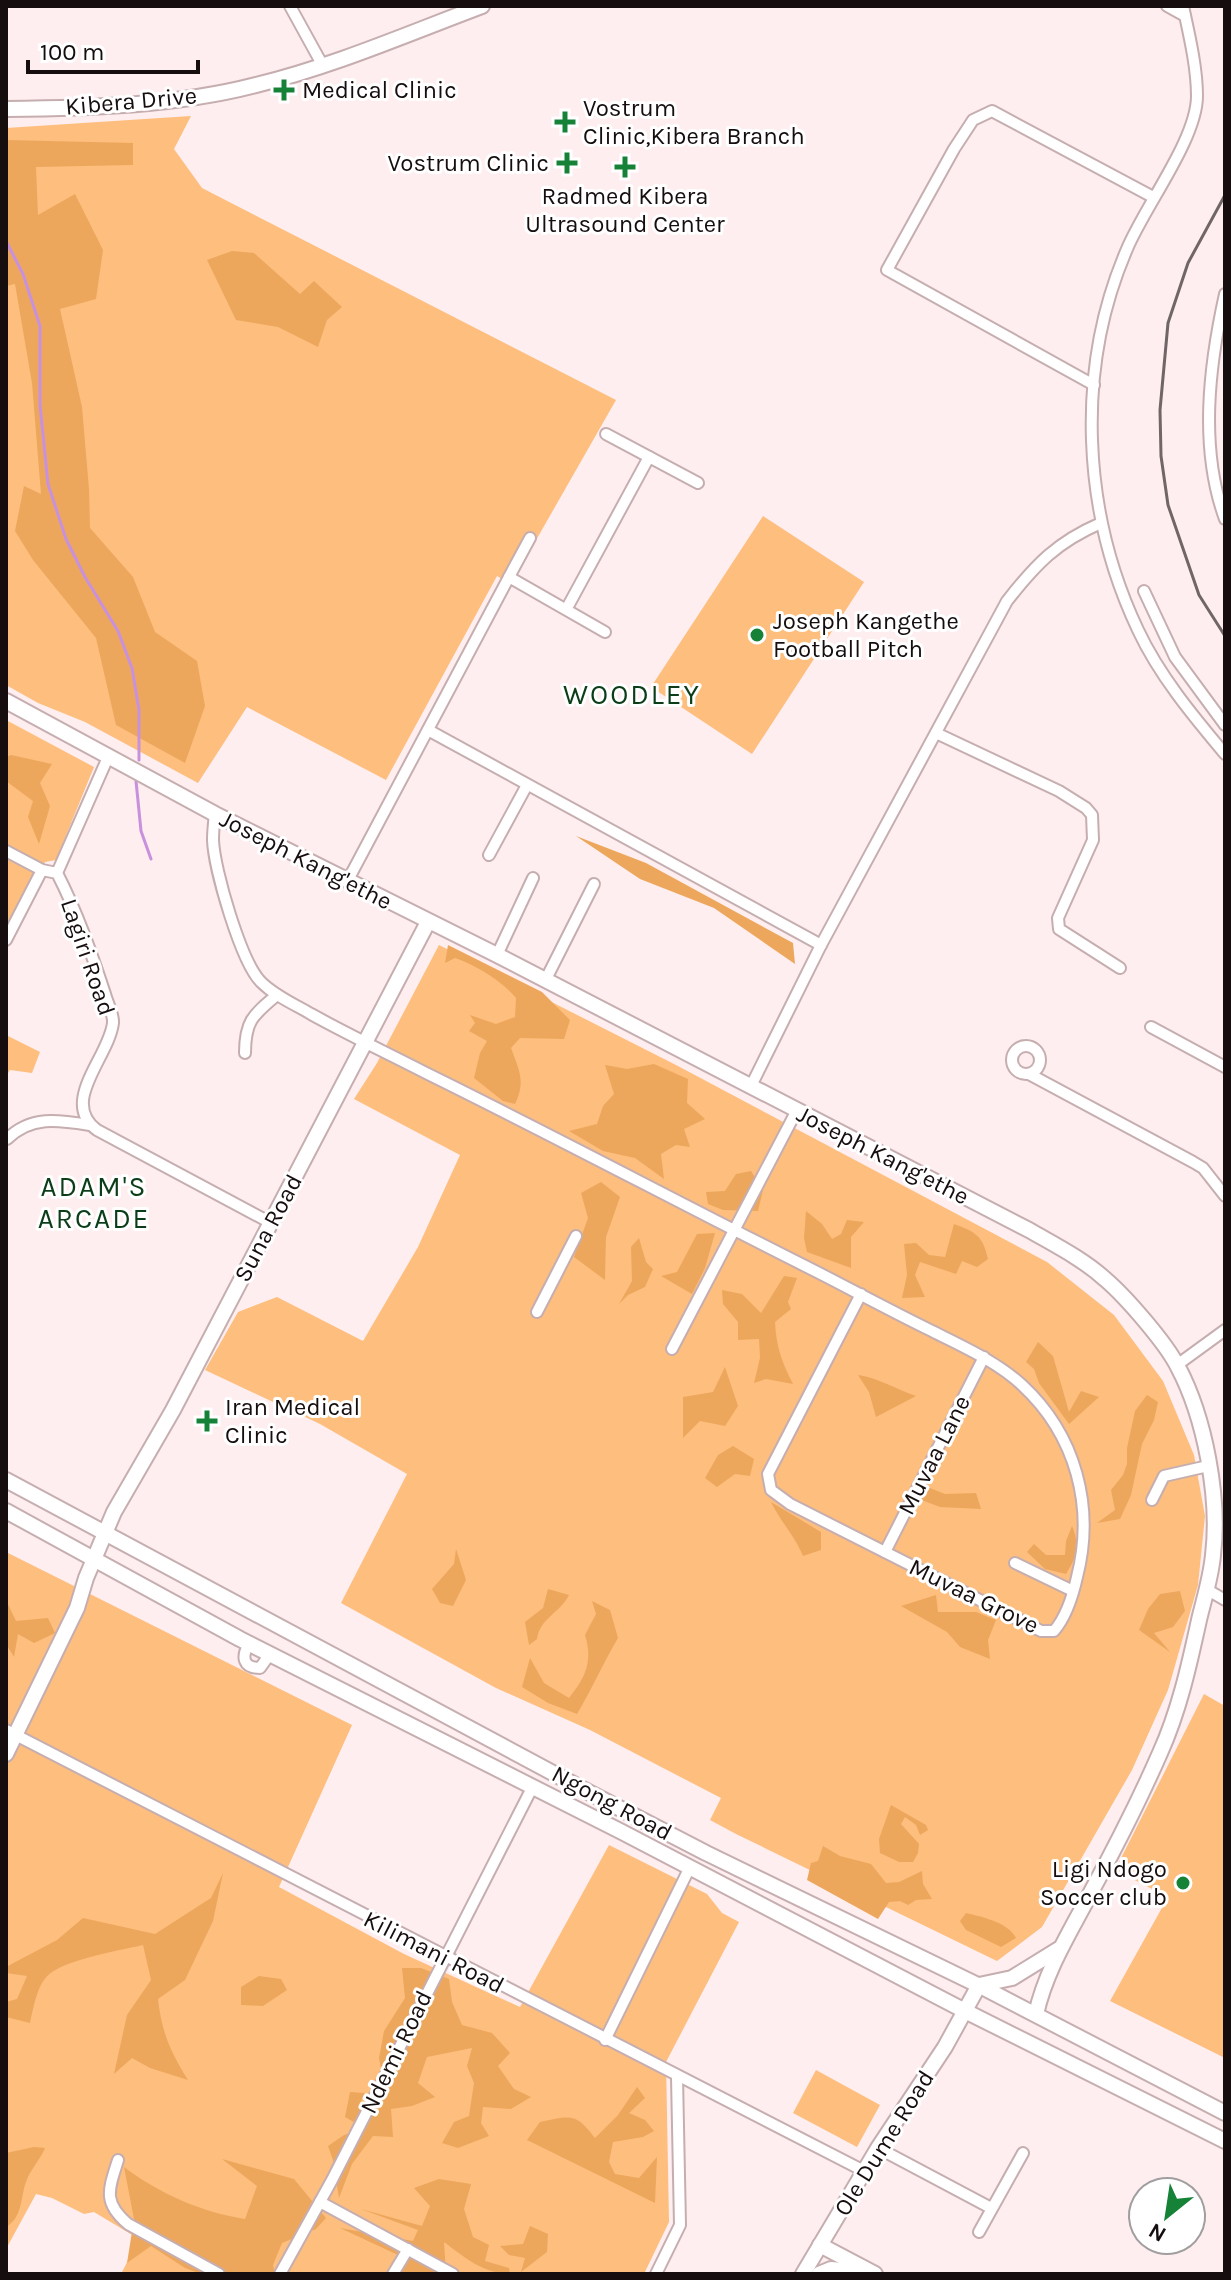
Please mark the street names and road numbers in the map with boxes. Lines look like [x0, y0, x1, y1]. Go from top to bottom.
street label: Kibera Drive [64, 81, 198, 121]
street label: Joseph Kang'ethe [215, 805, 397, 915]
street label: Lagiri Road [55, 895, 121, 1019]
street label: Joseph Kang'ethe [792, 1100, 974, 1210]
street label: Suna Road [228, 1169, 308, 1287]
street label: Muvaa Lane [892, 1391, 976, 1519]
street label: Muvaa Grove [905, 1553, 1043, 1639]
street label: Ngong Road [547, 1760, 677, 1846]
street label: Kilimani Road [359, 1905, 509, 1999]
street label: Ndemi Road [354, 1986, 438, 2118]
street label: Ole Dume Road [828, 2065, 940, 2221]

